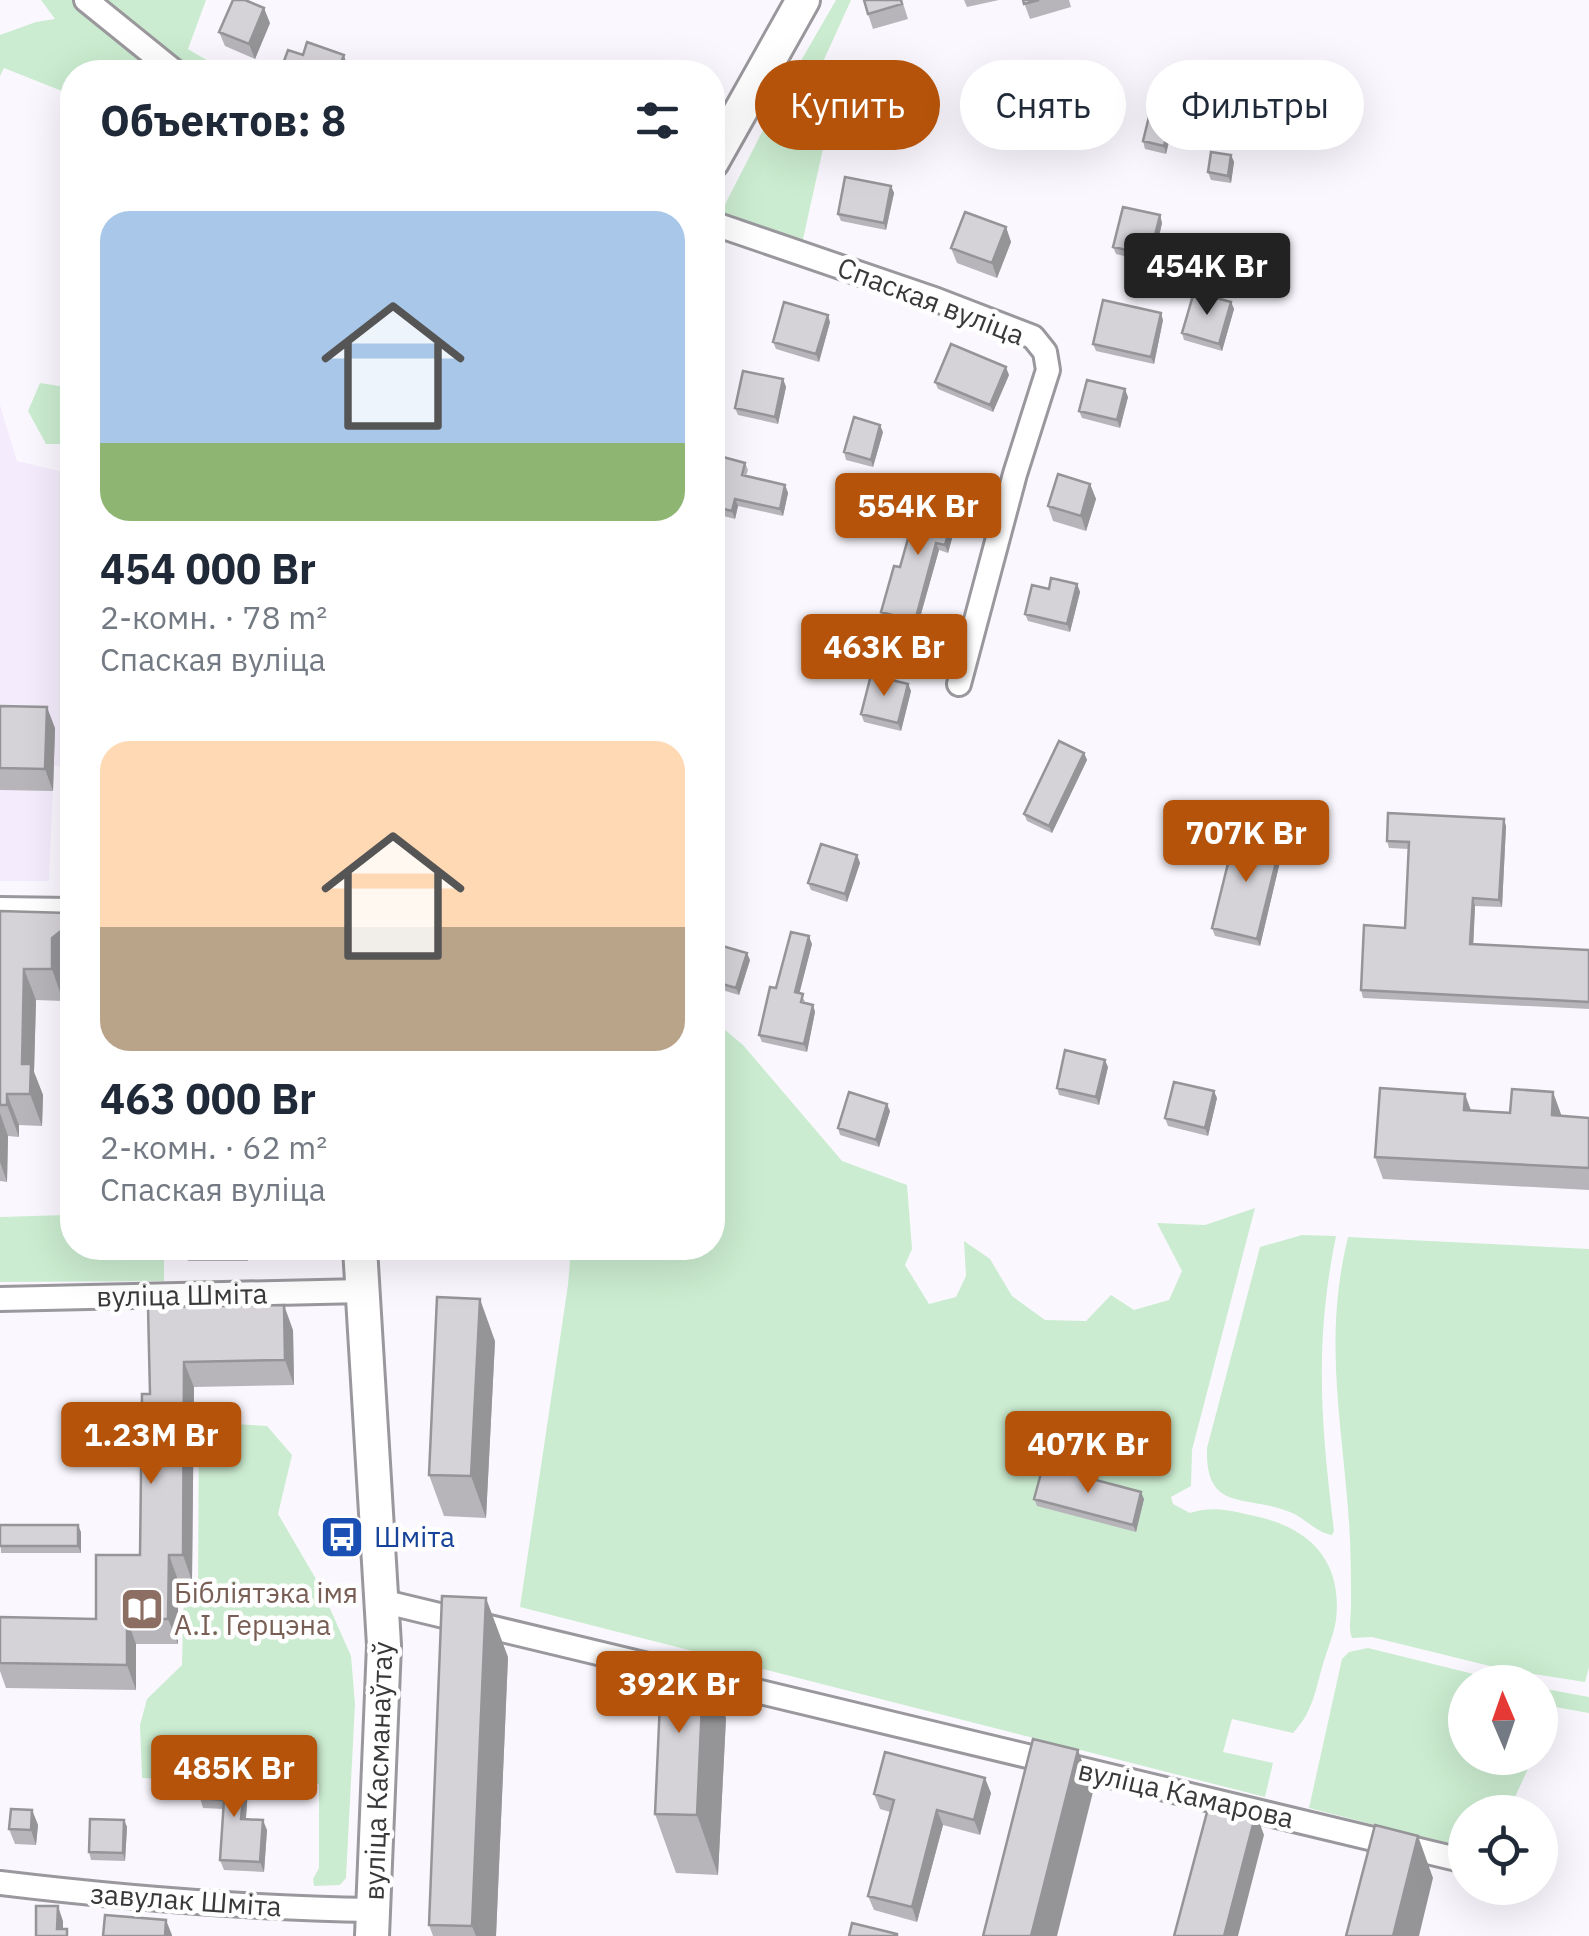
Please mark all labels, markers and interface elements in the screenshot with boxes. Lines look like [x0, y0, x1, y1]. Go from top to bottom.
chip: Купить [755, 60, 940, 150]
chip: Снять [960, 60, 1126, 150]
chip: Фильтры [1146, 60, 1364, 150]
text: Объектов: 8 [100, 93, 346, 148]
icon: filters [630, 93, 685, 148]
pin: 454K Br [1115, 233, 1299, 318]
text: 454K Br [1146, 244, 1268, 286]
street label: Спаская вуліца [832, 248, 1030, 353]
icon: home [303, 276, 483, 456]
pin: 554K Br [826, 473, 1010, 558]
text: 554K Br [857, 484, 979, 526]
text: 454 000 Br [100, 541, 316, 596]
text: 2-комн. · 78 m² [100, 596, 327, 638]
pin: 463K Br [792, 614, 976, 699]
text: 463K Br [823, 625, 945, 667]
text: Спаская вуліца [100, 638, 326, 680]
pin: 707K Br [1154, 800, 1338, 885]
icon: home [303, 806, 483, 986]
text: 707K Br [1185, 811, 1307, 853]
text: 463 000 Br [100, 1071, 316, 1126]
text: 2-комн. · 62 m² [100, 1126, 327, 1168]
text: Спаская вуліца [100, 1168, 326, 1210]
street label: вуліца Шміта [96, 1275, 268, 1314]
pin: 1.23M Br [48, 1402, 254, 1487]
pin: 407K Br [996, 1411, 1180, 1496]
text: 1.23M Br [83, 1413, 219, 1455]
text: 407K Br [1027, 1422, 1149, 1464]
bus stop icon: Шміта [319, 1514, 365, 1560]
place label: Шміта [374, 1518, 455, 1555]
place label: Бібліятэка імя А.І. Герцэна [174, 1574, 358, 1643]
library icon: Бібліятэка імя А.І. Герцэна [119, 1586, 165, 1632]
street label: вуліца Касманаўтаў [354, 1641, 401, 1901]
pin: 392K Br [587, 1651, 771, 1736]
text: 392K Br [618, 1662, 740, 1704]
north arrow [1448, 1665, 1558, 1775]
map controls [1448, 1665, 1558, 1905]
pin: 485K Br [142, 1735, 326, 1820]
text: 485K Br [173, 1746, 295, 1788]
street label: вуліца Камарова [1075, 1751, 1298, 1836]
button: locate [1448, 1795, 1558, 1905]
street label: завулак Шміта [89, 1874, 283, 1925]

